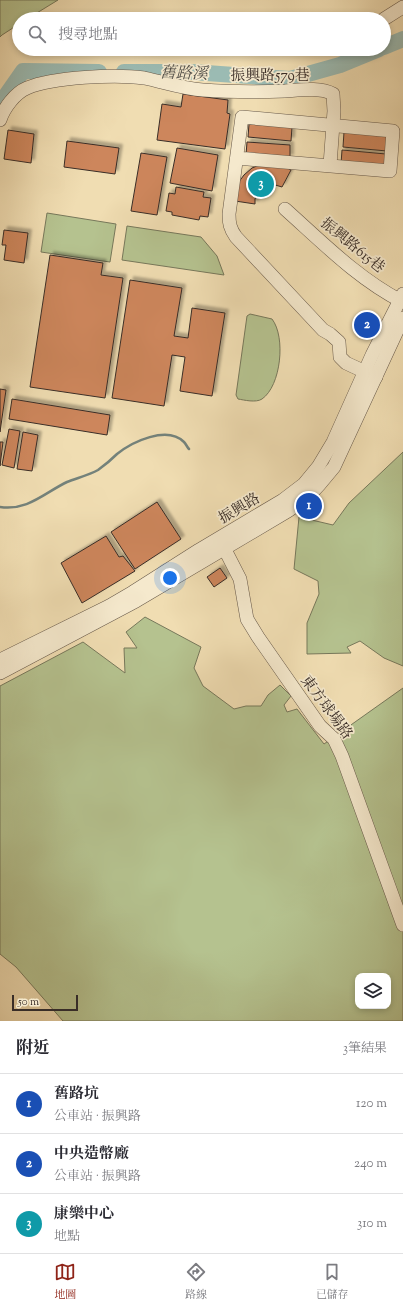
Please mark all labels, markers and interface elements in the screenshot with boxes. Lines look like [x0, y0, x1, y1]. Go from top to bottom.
search box [12, 12, 391, 56]
icon: search [26, 23, 48, 45]
text: 搜尋地點 [58, 25, 118, 46]
water label: 舊路溪 [160, 62, 210, 87]
street label: 振興路579巷 [230, 66, 310, 87]
pin: 3 [248, 169, 274, 199]
street label: 振興路615巷 [315, 214, 389, 279]
pin: 2 [354, 310, 380, 340]
street label: 振興路 [215, 489, 264, 530]
pin: 1 [296, 491, 322, 521]
your location [160, 568, 180, 588]
street label: 東方球場路 [295, 672, 357, 744]
map controls [355, 973, 391, 1009]
button: layers [355, 973, 391, 1009]
scale bar [12, 993, 78, 1012]
text: 50 m [18, 994, 39, 1010]
text: 附近 [16, 1037, 50, 1061]
text: 3筆結果 [343, 1040, 387, 1058]
text: 舊路坑 [54, 1084, 99, 1105]
text: 1 [27, 1095, 31, 1113]
text: 120 m [356, 1095, 387, 1113]
text: 公車站 · 振興路 [54, 1108, 141, 1126]
text: 中央造幣廠 [54, 1144, 129, 1165]
text: 2 [26, 1155, 32, 1173]
text: 240 m [354, 1155, 387, 1173]
text: 公車站 · 振興路 [54, 1168, 141, 1186]
text: 康樂中心 [54, 1204, 114, 1225]
text: 3 [26, 1215, 32, 1233]
text: 310 m [357, 1215, 387, 1233]
text: 地點 [54, 1228, 80, 1246]
tab: 地圖 [54, 1261, 76, 1303]
tab: 路線 [185, 1261, 207, 1303]
tab: 已儲存 [316, 1261, 349, 1303]

